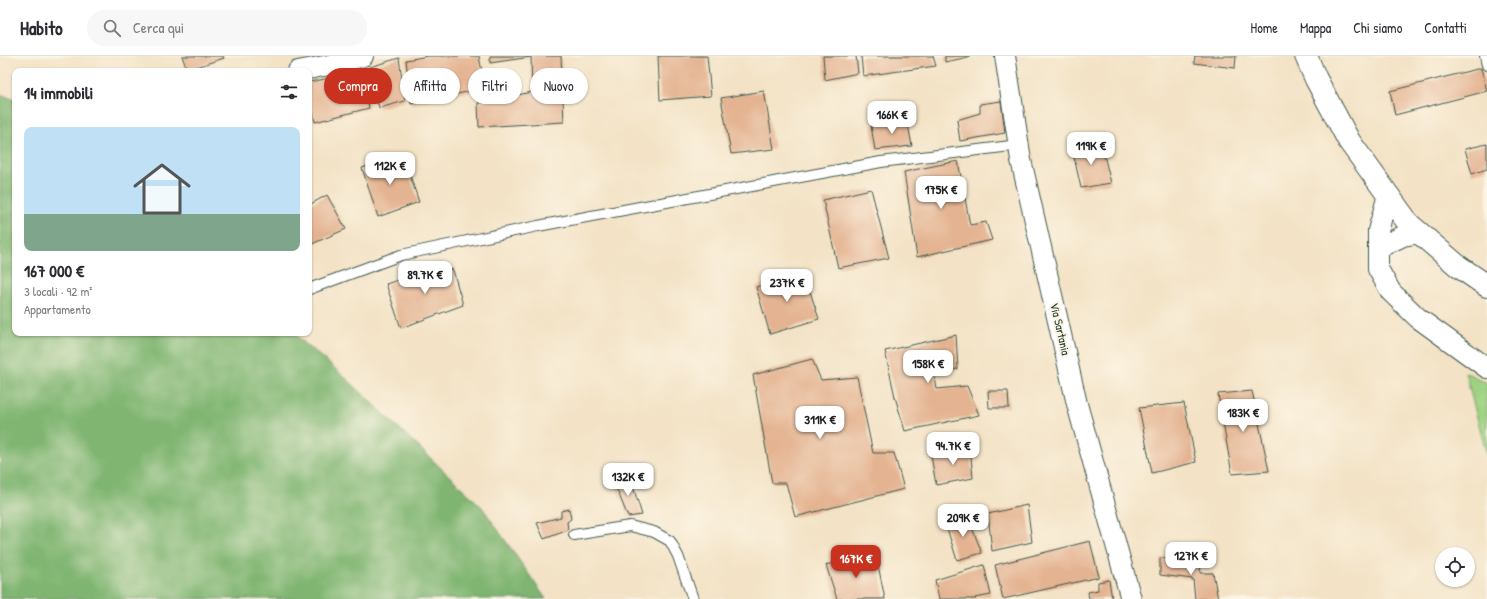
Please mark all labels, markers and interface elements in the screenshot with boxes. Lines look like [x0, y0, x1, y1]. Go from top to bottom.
search box [87, 10, 367, 46]
text: Habito [20, 15, 63, 41]
icon: search [101, 17, 123, 39]
text: Cerca qui [133, 17, 184, 38]
text: Home [1251, 18, 1278, 37]
text: Mappa [1300, 18, 1331, 37]
text: Chi siamo [1353, 18, 1402, 37]
text: Contatti [1424, 18, 1467, 37]
chip: Compra [324, 68, 392, 104]
chip: Affitta [400, 68, 460, 104]
chip: Filtri [468, 68, 522, 104]
chip: Nuovo [530, 68, 588, 104]
text: 14 immobili [24, 81, 93, 104]
icon: filters [278, 81, 300, 103]
pin: 166K € [859, 101, 925, 135]
text: 166K € [876, 105, 908, 123]
pin: 119K € [1058, 132, 1124, 166]
text: 119K € [1076, 136, 1106, 154]
pin: 112K € [357, 152, 423, 186]
icon: home [126, 153, 198, 225]
text: 112K € [374, 156, 406, 174]
pin: 175K € [908, 176, 974, 210]
text: 175K € [925, 180, 957, 198]
text: 167 000 € [24, 259, 84, 282]
pin: 89.7K € [388, 261, 462, 295]
text: 89.7K € [407, 265, 443, 283]
pin: 237K € [754, 269, 820, 303]
text: 237K € [770, 273, 804, 291]
text: 3 locali · 92 m² [24, 282, 92, 300]
text: Appartamento [24, 300, 91, 318]
street label: Via Sartania [1046, 301, 1075, 357]
pin: 158K € [895, 350, 961, 384]
text: 158K € [912, 354, 944, 372]
pin: 183K € [1210, 399, 1276, 433]
text: 183K € [1227, 403, 1259, 421]
pin: 311K € [787, 406, 853, 440]
text: 311K € [804, 410, 836, 428]
pin: 94.7K € [916, 432, 990, 466]
text: 94.7K € [936, 436, 970, 454]
pin: 132K € [595, 463, 661, 497]
text: 132K € [612, 467, 644, 485]
pin: 209K € [930, 504, 996, 538]
text: 209K € [947, 508, 979, 526]
pin: 127K € [1158, 542, 1224, 576]
pin: 167K € [823, 545, 889, 579]
text: 127K € [1174, 546, 1208, 564]
map controls [1435, 547, 1475, 587]
button: locate [1435, 547, 1475, 587]
text: 167K € [840, 549, 872, 567]

